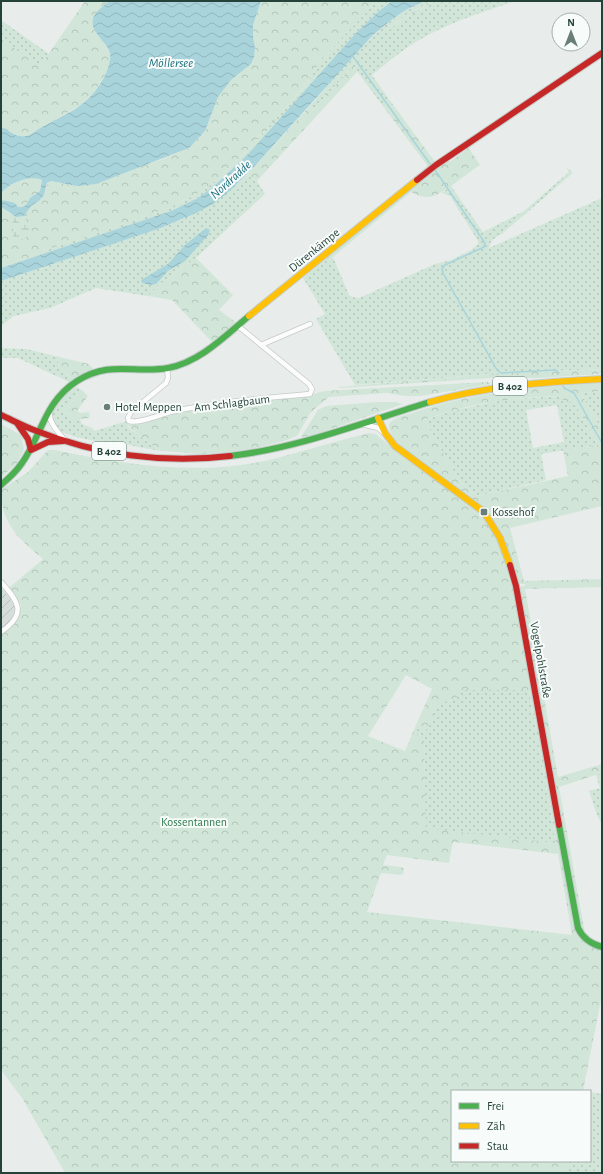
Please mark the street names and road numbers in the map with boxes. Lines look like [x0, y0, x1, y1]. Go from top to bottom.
street label: Dürenkämpe [286, 226, 342, 274]
road number: B 402 [493, 377, 527, 395]
street label: Am Schlagbaum [193, 392, 271, 414]
road number: B 402 [92, 442, 126, 460]
street label: Vogelpohlstraße [528, 621, 554, 699]

